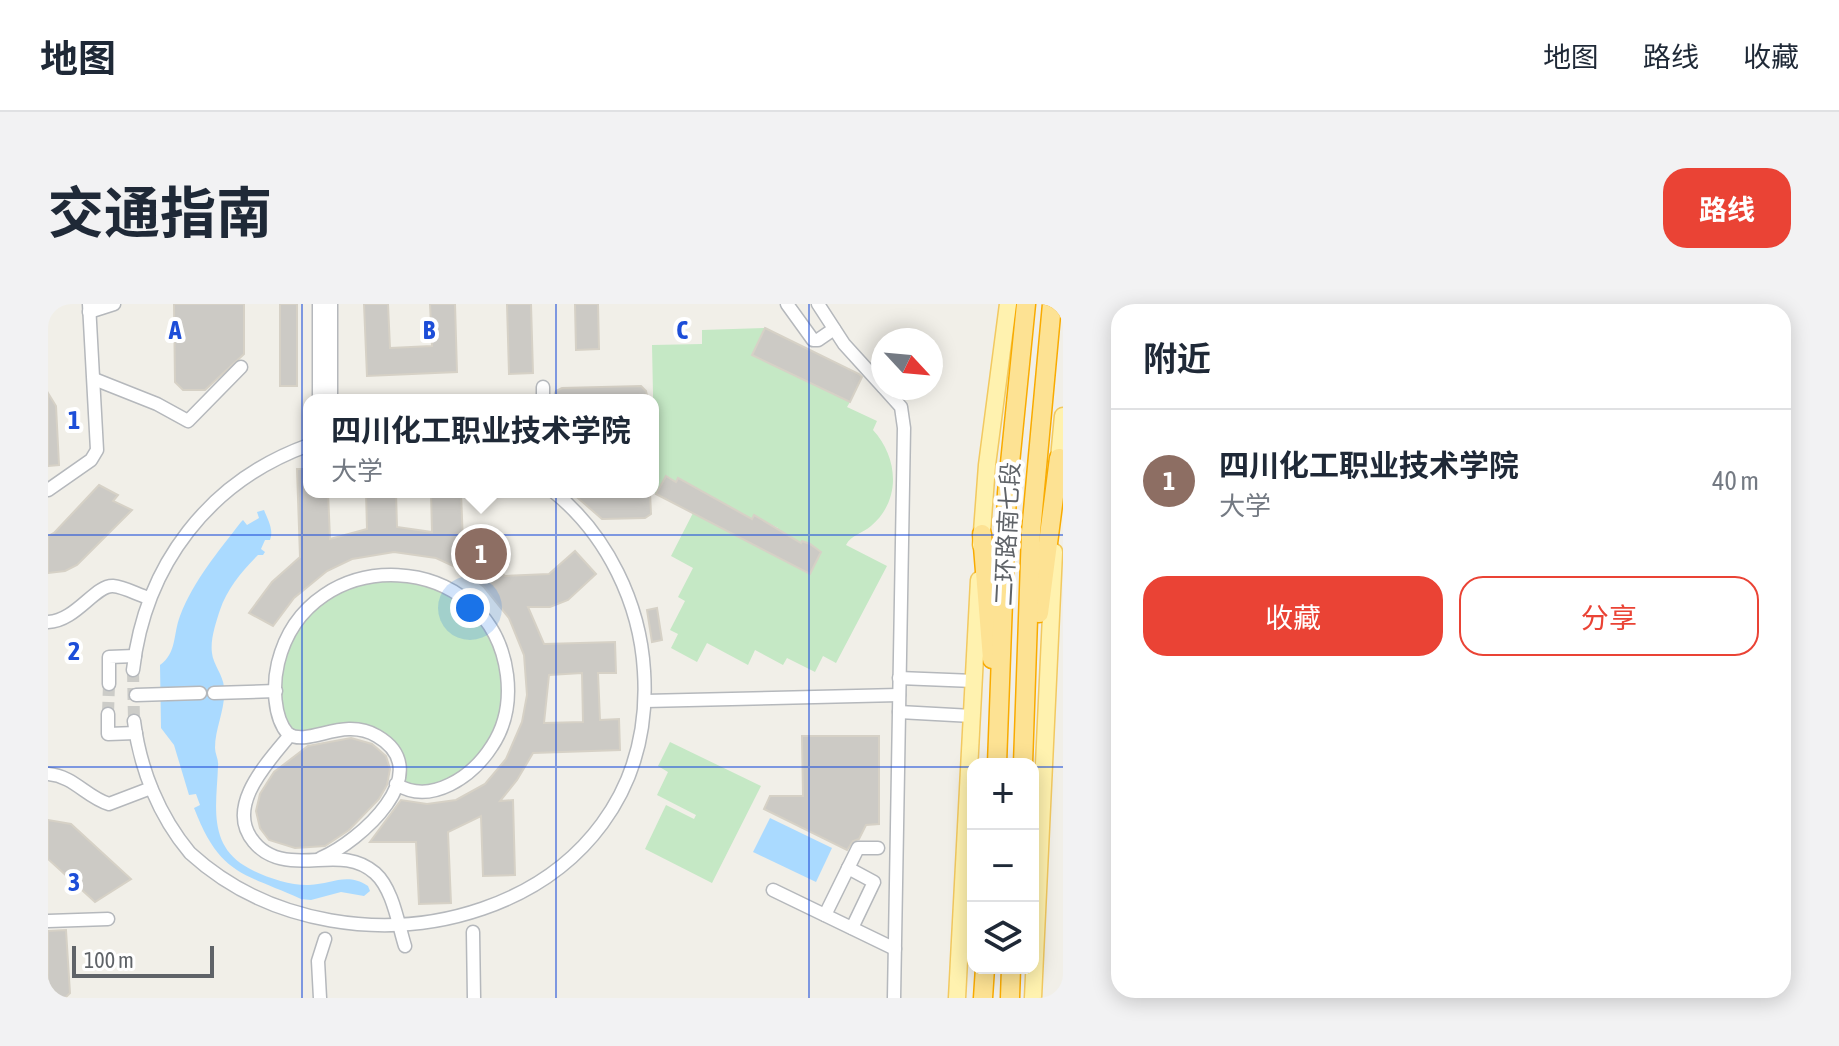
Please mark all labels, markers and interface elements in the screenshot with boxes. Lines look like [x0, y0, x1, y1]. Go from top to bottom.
text: 地图 [40, 37, 116, 80]
text: 地图 [1543, 41, 1599, 73]
text: 路线 [1643, 41, 1699, 73]
text: 收藏 [1743, 41, 1799, 73]
button: 路线 [1663, 168, 1791, 248]
text: 交通指南 [48, 181, 272, 245]
text: A [168, 315, 182, 345]
text: B [423, 315, 436, 345]
text: C [676, 315, 688, 345]
north arrow [871, 328, 943, 400]
text: 附近 [1143, 339, 1211, 378]
popup [303, 394, 659, 498]
text: 1 [68, 405, 80, 435]
text: 四川化工职业技术学院 [331, 413, 631, 447]
text: 四川化工职业技术学院 [1219, 448, 1519, 482]
text: 大学 [331, 456, 383, 486]
street label: 二环路南七段 [990, 461, 1024, 607]
text: 1 [1163, 466, 1175, 496]
text: 40 m [1712, 466, 1759, 496]
text: 大学 [1219, 491, 1271, 521]
pin: 1 [455, 524, 507, 584]
button: 收藏 [1143, 576, 1443, 656]
button: 分享 [1459, 576, 1759, 656]
your location [450, 588, 490, 628]
text: 2 [68, 636, 80, 666]
map controls [967, 758, 1039, 974]
button: + [967, 758, 1039, 830]
button: − [967, 830, 1039, 902]
text: 3 [68, 867, 80, 897]
button: layers [967, 902, 1039, 974]
scale bar [72, 942, 214, 978]
text: 100 m [84, 947, 134, 973]

